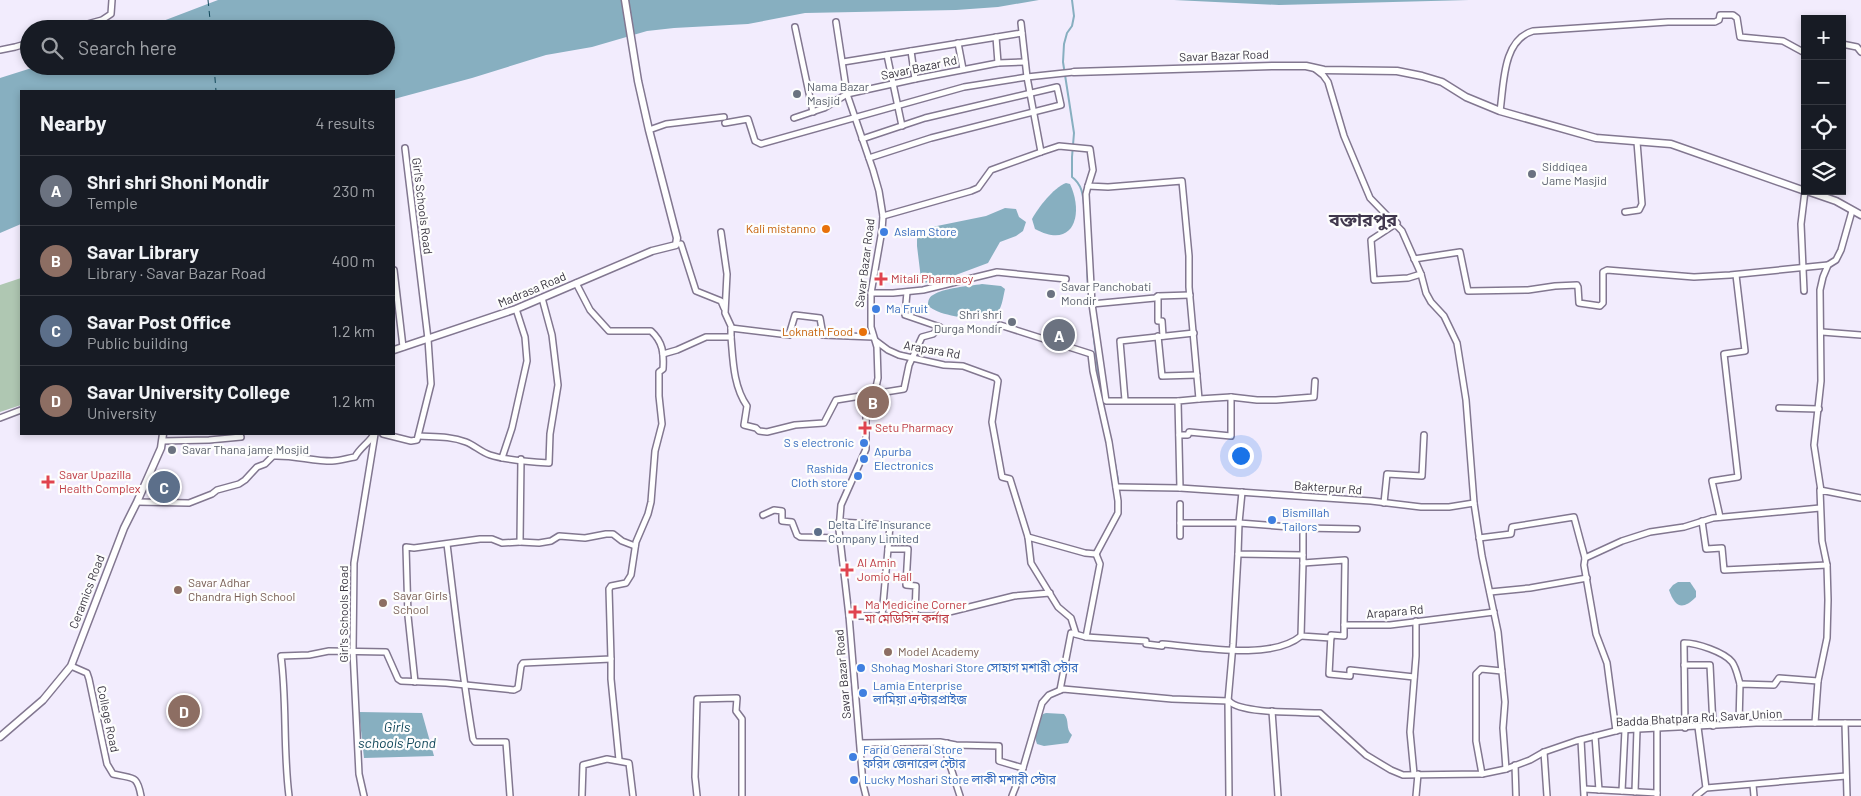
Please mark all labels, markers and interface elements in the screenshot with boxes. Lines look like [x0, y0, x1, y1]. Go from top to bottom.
map controls [1801, 15, 1846, 195]
button: + [1801, 15, 1846, 60]
search box [20, 20, 395, 75]
icon: search [38, 34, 66, 62]
text: Search here [78, 36, 177, 59]
street label: Savar Bazar Road [1179, 46, 1269, 64]
street label: Savar Bazar Rd [880, 52, 958, 82]
button: − [1801, 60, 1846, 105]
place label: Nama Bazar Masjid [807, 79, 870, 107]
marker: Nama Bazar Masjid [791, 88, 803, 100]
button: locate [1801, 105, 1846, 150]
text: Nearby [40, 110, 106, 135]
text: 4 results [315, 113, 375, 132]
button: layers [1801, 150, 1846, 195]
street label: Girl's Schools Road [410, 157, 436, 255]
place label: Siddiqea Jame Masjid [1542, 159, 1607, 187]
marker: Siddiqea Jame Masjid [1526, 168, 1538, 180]
text: Shri shri Shoni Mondir [87, 170, 269, 193]
text: A [51, 181, 61, 200]
text: 230 m [333, 181, 375, 200]
text: Temple [87, 193, 138, 212]
district label: বক্তারপুর [1328, 208, 1398, 231]
street label: Savar Bazar Road [852, 217, 876, 308]
place label: Kali mistanno [746, 221, 816, 235]
marker: Kali mistanno [820, 223, 832, 235]
place label: Aslam Store [894, 224, 957, 238]
marker: Aslam Store [878, 226, 890, 238]
text: Savar Library [87, 240, 199, 263]
text: B [51, 251, 61, 270]
text: 400 m [332, 251, 375, 270]
text: Library · Savar Bazar Road [87, 263, 266, 282]
street label: Madrasa Road [495, 268, 568, 310]
place label: Mitali Pharmacy [891, 271, 974, 285]
marker: Mitali Pharmacy [875, 273, 887, 285]
place label: Savar Panchobati Mondir [1061, 279, 1151, 307]
marker: Savar Panchobati Mondir [1045, 288, 1057, 300]
place label: Ma Fruit [886, 301, 928, 315]
marker: Ma Fruit [870, 303, 882, 315]
place label: Shri shri Durga Mondir [934, 307, 1003, 335]
text: Savar Post Office [87, 310, 231, 333]
marker: Shri shri Durga Mondir [1006, 316, 1018, 328]
pin: A [1043, 316, 1075, 354]
text: C [51, 321, 61, 340]
text: 1.2 km [332, 321, 375, 340]
place label: Loknath Food [782, 324, 853, 338]
marker: Loknath Food [857, 326, 869, 338]
text: Public building [87, 333, 188, 352]
street label: Arapara Rd [903, 337, 962, 361]
text: Savar University College [87, 380, 290, 403]
pin: B [857, 383, 889, 421]
text: D [51, 391, 61, 410]
text: 1.2 km [332, 391, 375, 410]
text: University [87, 403, 157, 422]
place label: Setu Pharmacy [875, 420, 954, 434]
marker: Setu Pharmacy [859, 422, 871, 434]
place label: S s electronic [784, 435, 854, 449]
marker: S s electronic [858, 437, 870, 449]
place label: Savar Thana jame Mosjid [182, 442, 309, 456]
your location [1228, 443, 1254, 469]
marker: Savar Thana jame Mosjid [166, 444, 178, 456]
place label: Apurba Electronics [874, 444, 934, 472]
marker: Apurba Electronics [858, 453, 870, 465]
place label: Rashida Cloth store [791, 461, 848, 489]
place label: Savar Upazilla Health Complex [59, 467, 141, 495]
pin: C [148, 468, 180, 506]
marker: Rashida Cloth store [852, 470, 864, 482]
marker: Savar Upazilla Health Complex [41, 475, 55, 489]
street label: Bakterpur Rd [1294, 478, 1363, 496]
place label: Bismillah Tailors [1282, 505, 1329, 533]
marker: Bismillah Tailors [1266, 514, 1278, 526]
place label: Delta Life Insurance Company Limited [828, 517, 931, 545]
marker: Delta Life Insurance Company Limited [812, 526, 824, 538]
street label: Ceramics Road [66, 553, 107, 631]
place label: Al Amin Jomio Hall [857, 555, 912, 583]
marker: Al Amin Jomio Hall [841, 564, 853, 576]
street label: Girl's Schools Road [336, 565, 350, 663]
place label: Savar Adhar Chandra High School [188, 575, 295, 603]
marker: Savar Adhar Chandra High School [172, 584, 184, 596]
place label: Savar Girls School [393, 588, 448, 616]
marker: Savar Girls School [377, 597, 389, 609]
place label: Ma Medicine Corner মা মেডিসিন কর্নার [864, 597, 967, 625]
street label: Arapara Rd [1366, 602, 1424, 620]
marker: Ma Medicine Corner মা মেডিসিন কর্নার [849, 606, 861, 618]
street label: Savar Bazar Road [831, 629, 853, 719]
place label: Model Academy [898, 644, 979, 658]
marker: Model Academy [882, 646, 894, 658]
place label: Shohag Moshari Store সোহাগ মশারী স্টোর [871, 660, 1079, 674]
marker: Shohag Moshari Store সোহাগ মশারী স্টোর [855, 662, 867, 674]
place label: Lamia Enterprise লামিয়া এন্টারপ্রাইজ [872, 678, 967, 706]
street label: College Road [95, 684, 123, 753]
marker: Lamia Enterprise লামিয়া এন্টারপ্রাইজ [857, 687, 869, 699]
pin: D [168, 692, 200, 730]
street label: Badda Bhatpara Rd, Savar Union [1615, 706, 1782, 728]
water label: Girls schools Pond [358, 718, 437, 751]
place label: Farid General Store ফরিদ জেনারেল স্টোর [862, 742, 966, 770]
marker: Farid General Store ফরিদ জেনারেল স্টোর [847, 751, 859, 763]
place label: Lucky Moshari Store লাকী মশারী স্টোর [864, 772, 1057, 786]
marker: Lucky Moshari Store লাকী মশারী স্টোর [848, 774, 860, 786]

